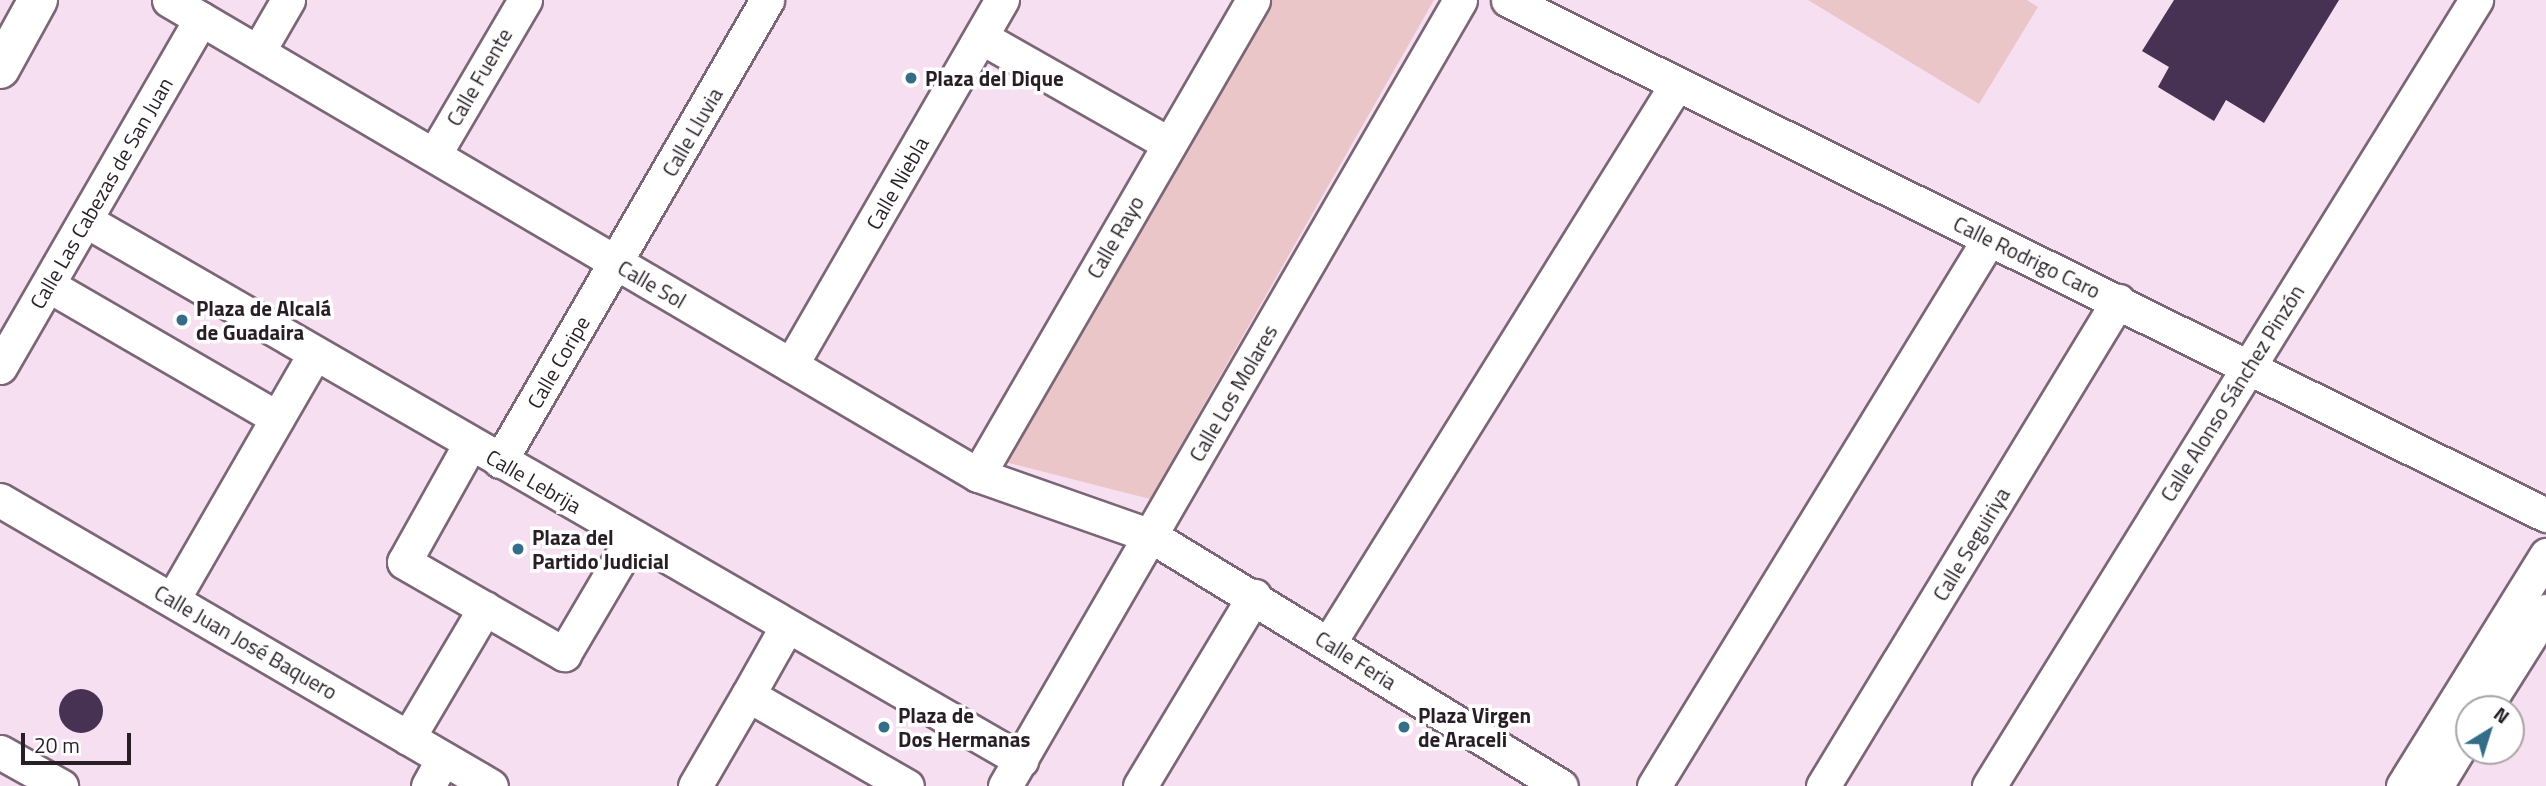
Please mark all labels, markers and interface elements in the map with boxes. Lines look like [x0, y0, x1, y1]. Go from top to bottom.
street label: Calle Fuente [441, 24, 517, 130]
place label: Plaza del Dique [925, 65, 1064, 91]
marker: Plaza del Dique [903, 70, 919, 86]
street label: Calle Las Cabezas de San Juan [24, 73, 178, 313]
street label: Calle Lluvia [657, 83, 727, 181]
street label: Calle Niebla [860, 132, 934, 234]
street label: Calle Rayo [1081, 191, 1149, 283]
street label: Calle Rodrigo Caro [1949, 211, 2105, 303]
street label: Calle Sol [614, 255, 690, 313]
street label: Calle Alonso Sánchez Pinzón [2155, 280, 2309, 506]
place label: Plaza de Alcalá de Guadaira [196, 295, 331, 345]
street label: Calle Coripe [521, 311, 595, 413]
marker: Plaza de Alcalá de Guadaira [174, 312, 190, 328]
street label: Calle Los Molares [1184, 320, 1282, 466]
street label: Calle Lebrija [482, 444, 586, 518]
street label: Calle Seguiriya [1927, 483, 2015, 605]
place label: Plaza del Partido Judicial [532, 524, 669, 574]
marker: Plaza del Partido Judicial [510, 541, 526, 557]
street label: Calle Juan José Baquero [150, 579, 342, 705]
street label: Calle Feria [1311, 625, 1401, 695]
north arrow [2455, 695, 2525, 765]
text: N [2488, 699, 2516, 730]
place label: Plaza de Dos Hermanas [898, 702, 1030, 752]
place label: Plaza Virgen de Araceli [1418, 702, 1531, 752]
marker: Plaza de Dos Hermanas [876, 719, 892, 735]
marker: Plaza Virgen de Araceli [1396, 719, 1412, 735]
scale bar [24, 720, 135, 764]
text: 20 m [34, 729, 80, 761]

